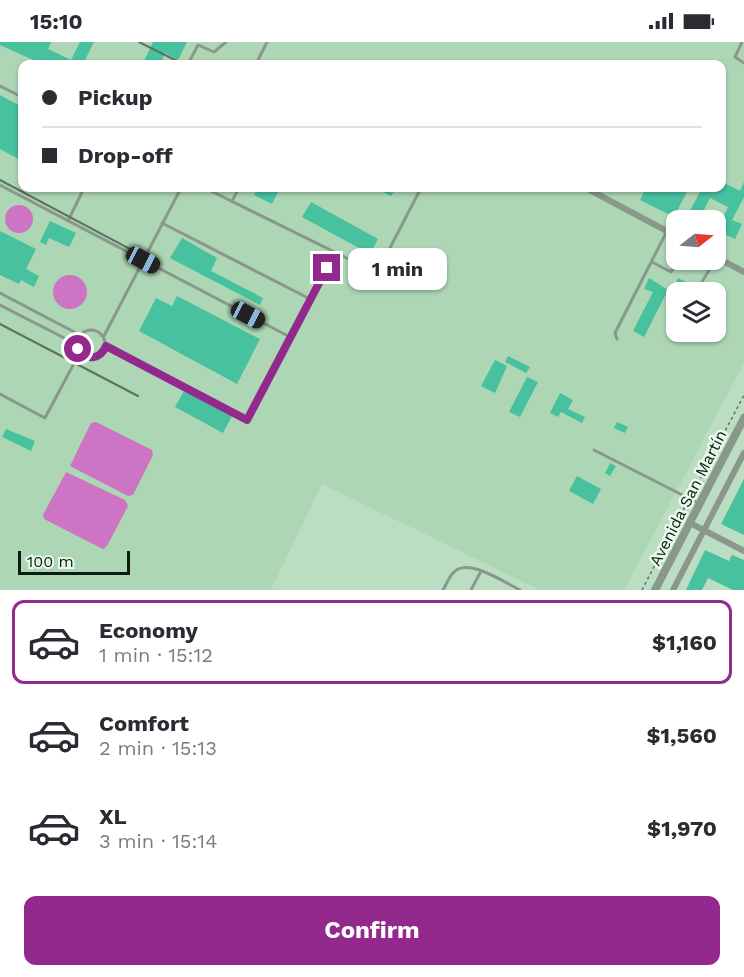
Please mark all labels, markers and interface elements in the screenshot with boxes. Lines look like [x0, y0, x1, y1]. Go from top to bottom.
text: 15:10 [30, 9, 83, 34]
text: Pickup [78, 85, 153, 110]
text: Drop-off [78, 143, 173, 168]
north arrow [666, 210, 726, 270]
map controls [666, 210, 726, 342]
car [123, 244, 163, 276]
callout: 1 min [348, 247, 447, 289]
route end [313, 254, 340, 281]
text: 1 min [372, 257, 423, 281]
button: layers [666, 282, 726, 342]
car [228, 299, 268, 331]
route start [64, 335, 91, 362]
street label: Avenida San Martín [645, 427, 731, 569]
scale bar [18, 548, 130, 576]
text: 100 m [27, 552, 74, 571]
icon: car [27, 615, 81, 669]
text: Economy [99, 618, 198, 643]
text: $1,160 [652, 630, 717, 655]
text: 1 min · 15:12 [99, 643, 213, 667]
icon: car [27, 708, 81, 762]
text: Comfort [99, 711, 189, 736]
text: $1,560 [646, 723, 717, 748]
text: 2 min · 15:13 [99, 736, 217, 760]
icon: car [27, 801, 81, 855]
text: XL [99, 804, 127, 829]
text: $1,970 [647, 816, 717, 841]
text: 3 min · 15:14 [99, 829, 217, 853]
button: Confirm [24, 896, 720, 965]

